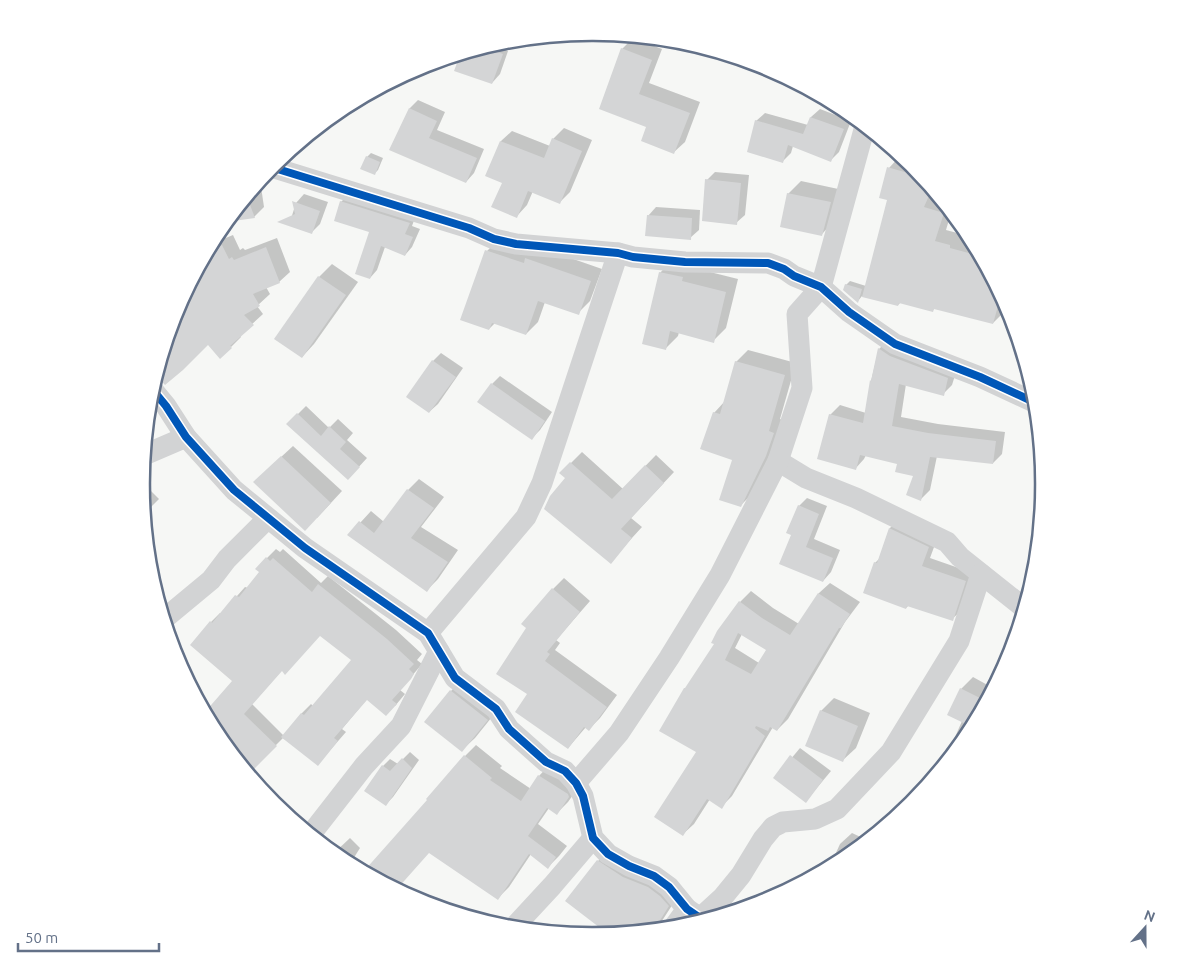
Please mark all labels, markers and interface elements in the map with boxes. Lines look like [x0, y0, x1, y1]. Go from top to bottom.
north arrow [1120, 903, 1170, 953]
text: N [1142, 907, 1157, 925]
scale bar [18, 920, 159, 952]
text: 50 m [25, 929, 58, 946]

